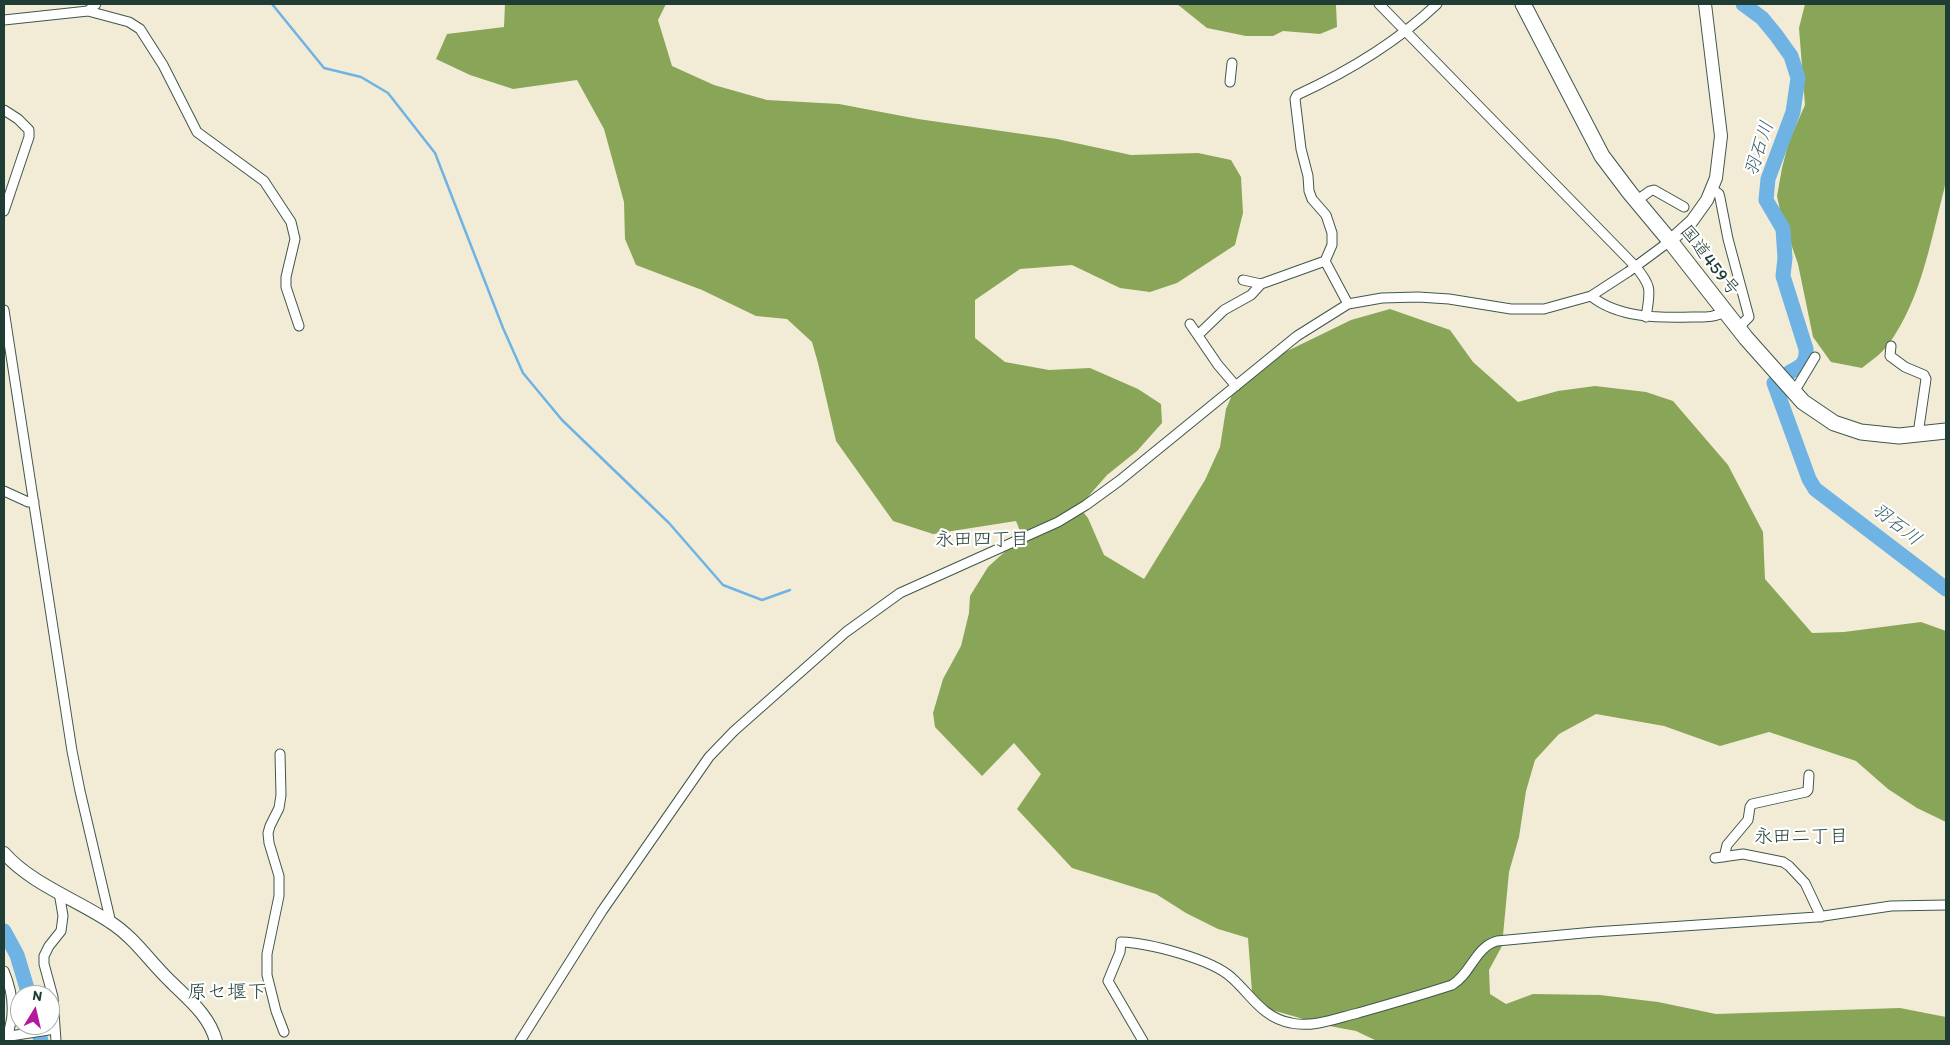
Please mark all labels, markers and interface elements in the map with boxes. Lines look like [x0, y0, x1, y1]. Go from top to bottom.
water label: 羽石川 [1740, 118, 1780, 180]
street label: 国道459号 [1675, 221, 1743, 301]
water label: 羽石川 [1867, 498, 1925, 552]
district label: 永田四丁目 [935, 529, 1029, 551]
district label: 永田二丁目 [1754, 826, 1848, 848]
district label: 原セ堰下 [187, 981, 267, 1005]
north arrow [10, 985, 60, 1035]
text: N [31, 987, 43, 1005]

